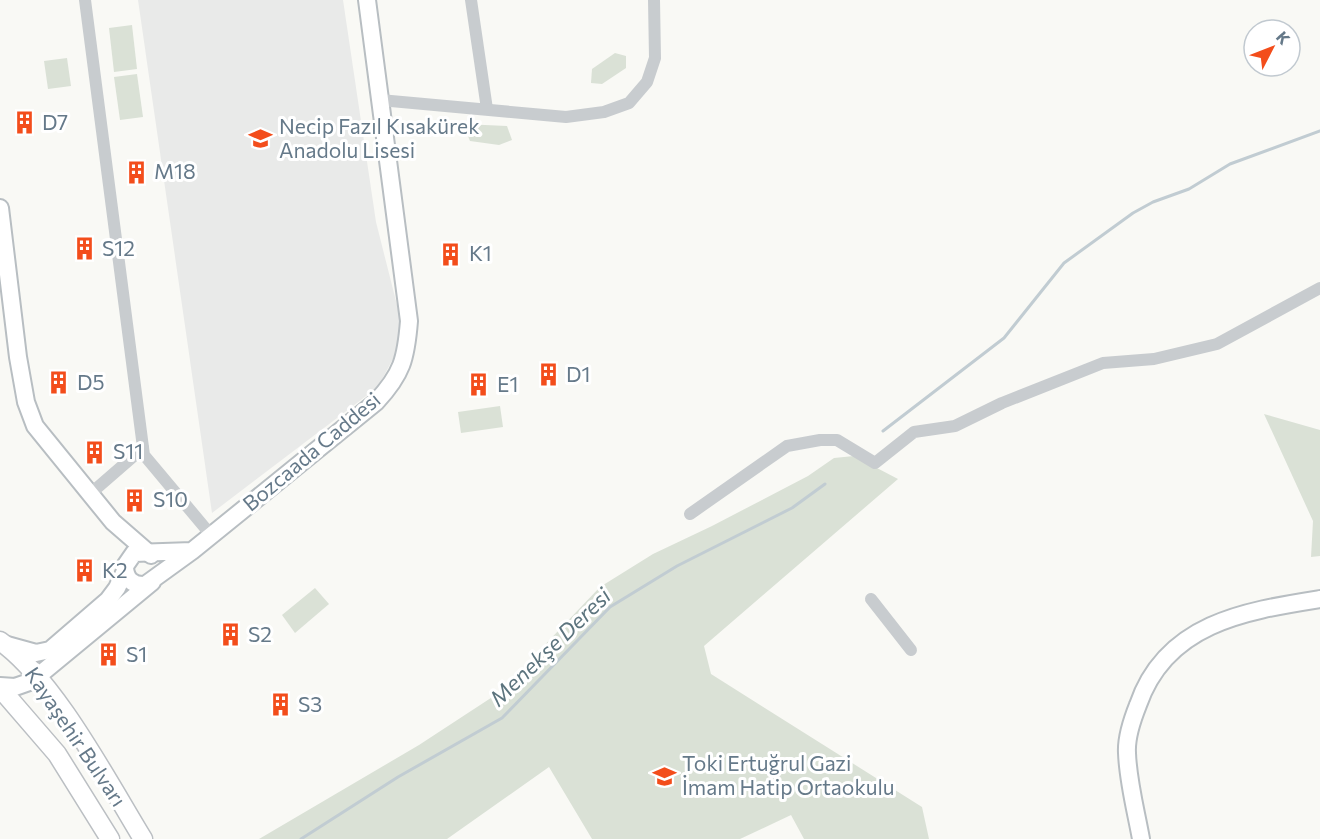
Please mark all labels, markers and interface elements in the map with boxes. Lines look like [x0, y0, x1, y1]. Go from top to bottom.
north arrow [1242, 18, 1302, 78]
text: K [1273, 27, 1294, 48]
place label: D7 [42, 109, 68, 134]
building icon: D7 [11, 110, 37, 136]
place label: Necip Fazıl Kısakürek Anadolu Lisesi [279, 113, 480, 162]
school or university icon: Necip Fazıl Kısakürek Anadolu Lisesi [248, 126, 274, 152]
place label: M18 [154, 158, 196, 183]
building icon: M18 [123, 159, 149, 185]
place label: S12 [102, 235, 135, 260]
building icon: S12 [71, 236, 97, 262]
place label: K1 [469, 240, 492, 265]
building icon: K1 [438, 241, 464, 267]
place label: D1 [566, 361, 590, 386]
building icon: D1 [535, 362, 561, 388]
place label: D5 [77, 369, 105, 394]
building icon: D5 [46, 370, 72, 396]
place label: E1 [497, 371, 518, 396]
building icon: E1 [466, 372, 492, 398]
street label: Bozcaada Caddesi [237, 386, 385, 516]
place label: S11 [113, 438, 143, 463]
building icon: S11 [82, 439, 108, 465]
place label: S10 [153, 486, 188, 511]
building icon: S10 [122, 487, 148, 513]
place label: K2 [102, 557, 128, 582]
building icon: K2 [71, 558, 97, 584]
water label: Menekşe Deresi [483, 581, 617, 711]
place label: S2 [248, 621, 272, 646]
building icon: S2 [217, 622, 243, 648]
place label: S1 [126, 641, 147, 666]
building icon: S1 [95, 642, 121, 668]
street label: Kayaşehir Bulvarı [20, 662, 132, 811]
place label: S3 [298, 691, 322, 716]
building icon: S3 [267, 692, 293, 718]
place label: Toki Ertuğrul Gazi İmam Hatip Ortaokulu [682, 750, 895, 799]
school or university icon: Toki Ertuğrul Gazi İmam Hatip Ortaokulu [651, 763, 677, 789]

